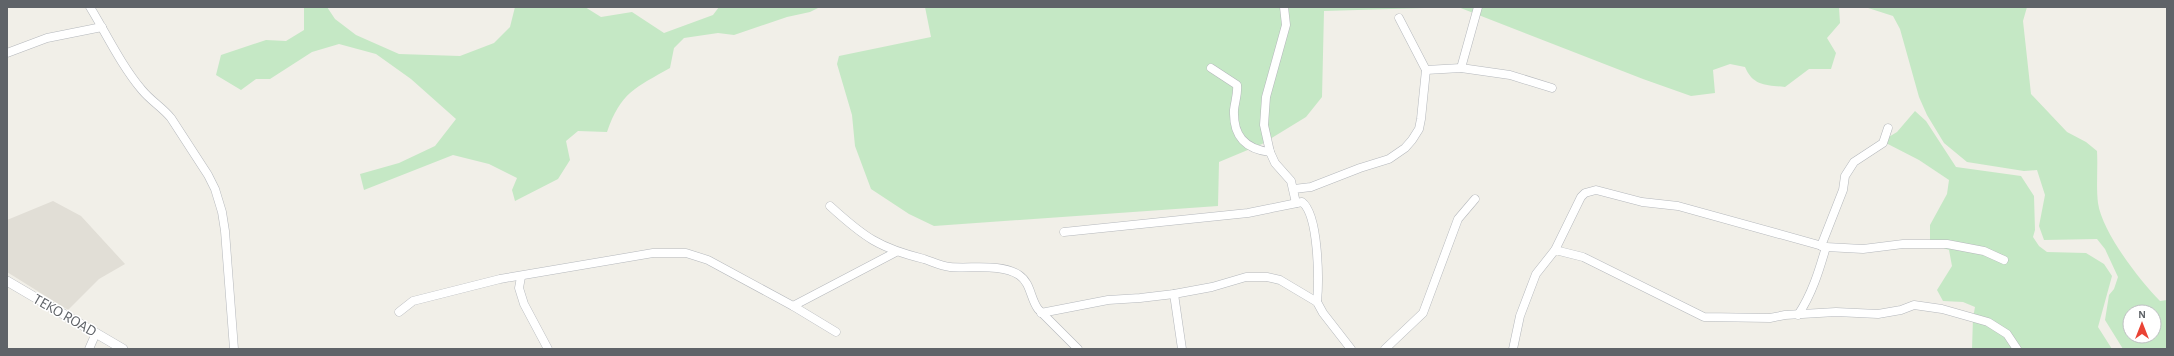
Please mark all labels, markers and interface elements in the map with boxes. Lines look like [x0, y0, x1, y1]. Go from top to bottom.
street label: TEKO ROAD [31, 291, 99, 340]
north arrow [2122, 304, 2162, 344]
text: N [2138, 309, 2146, 320]

